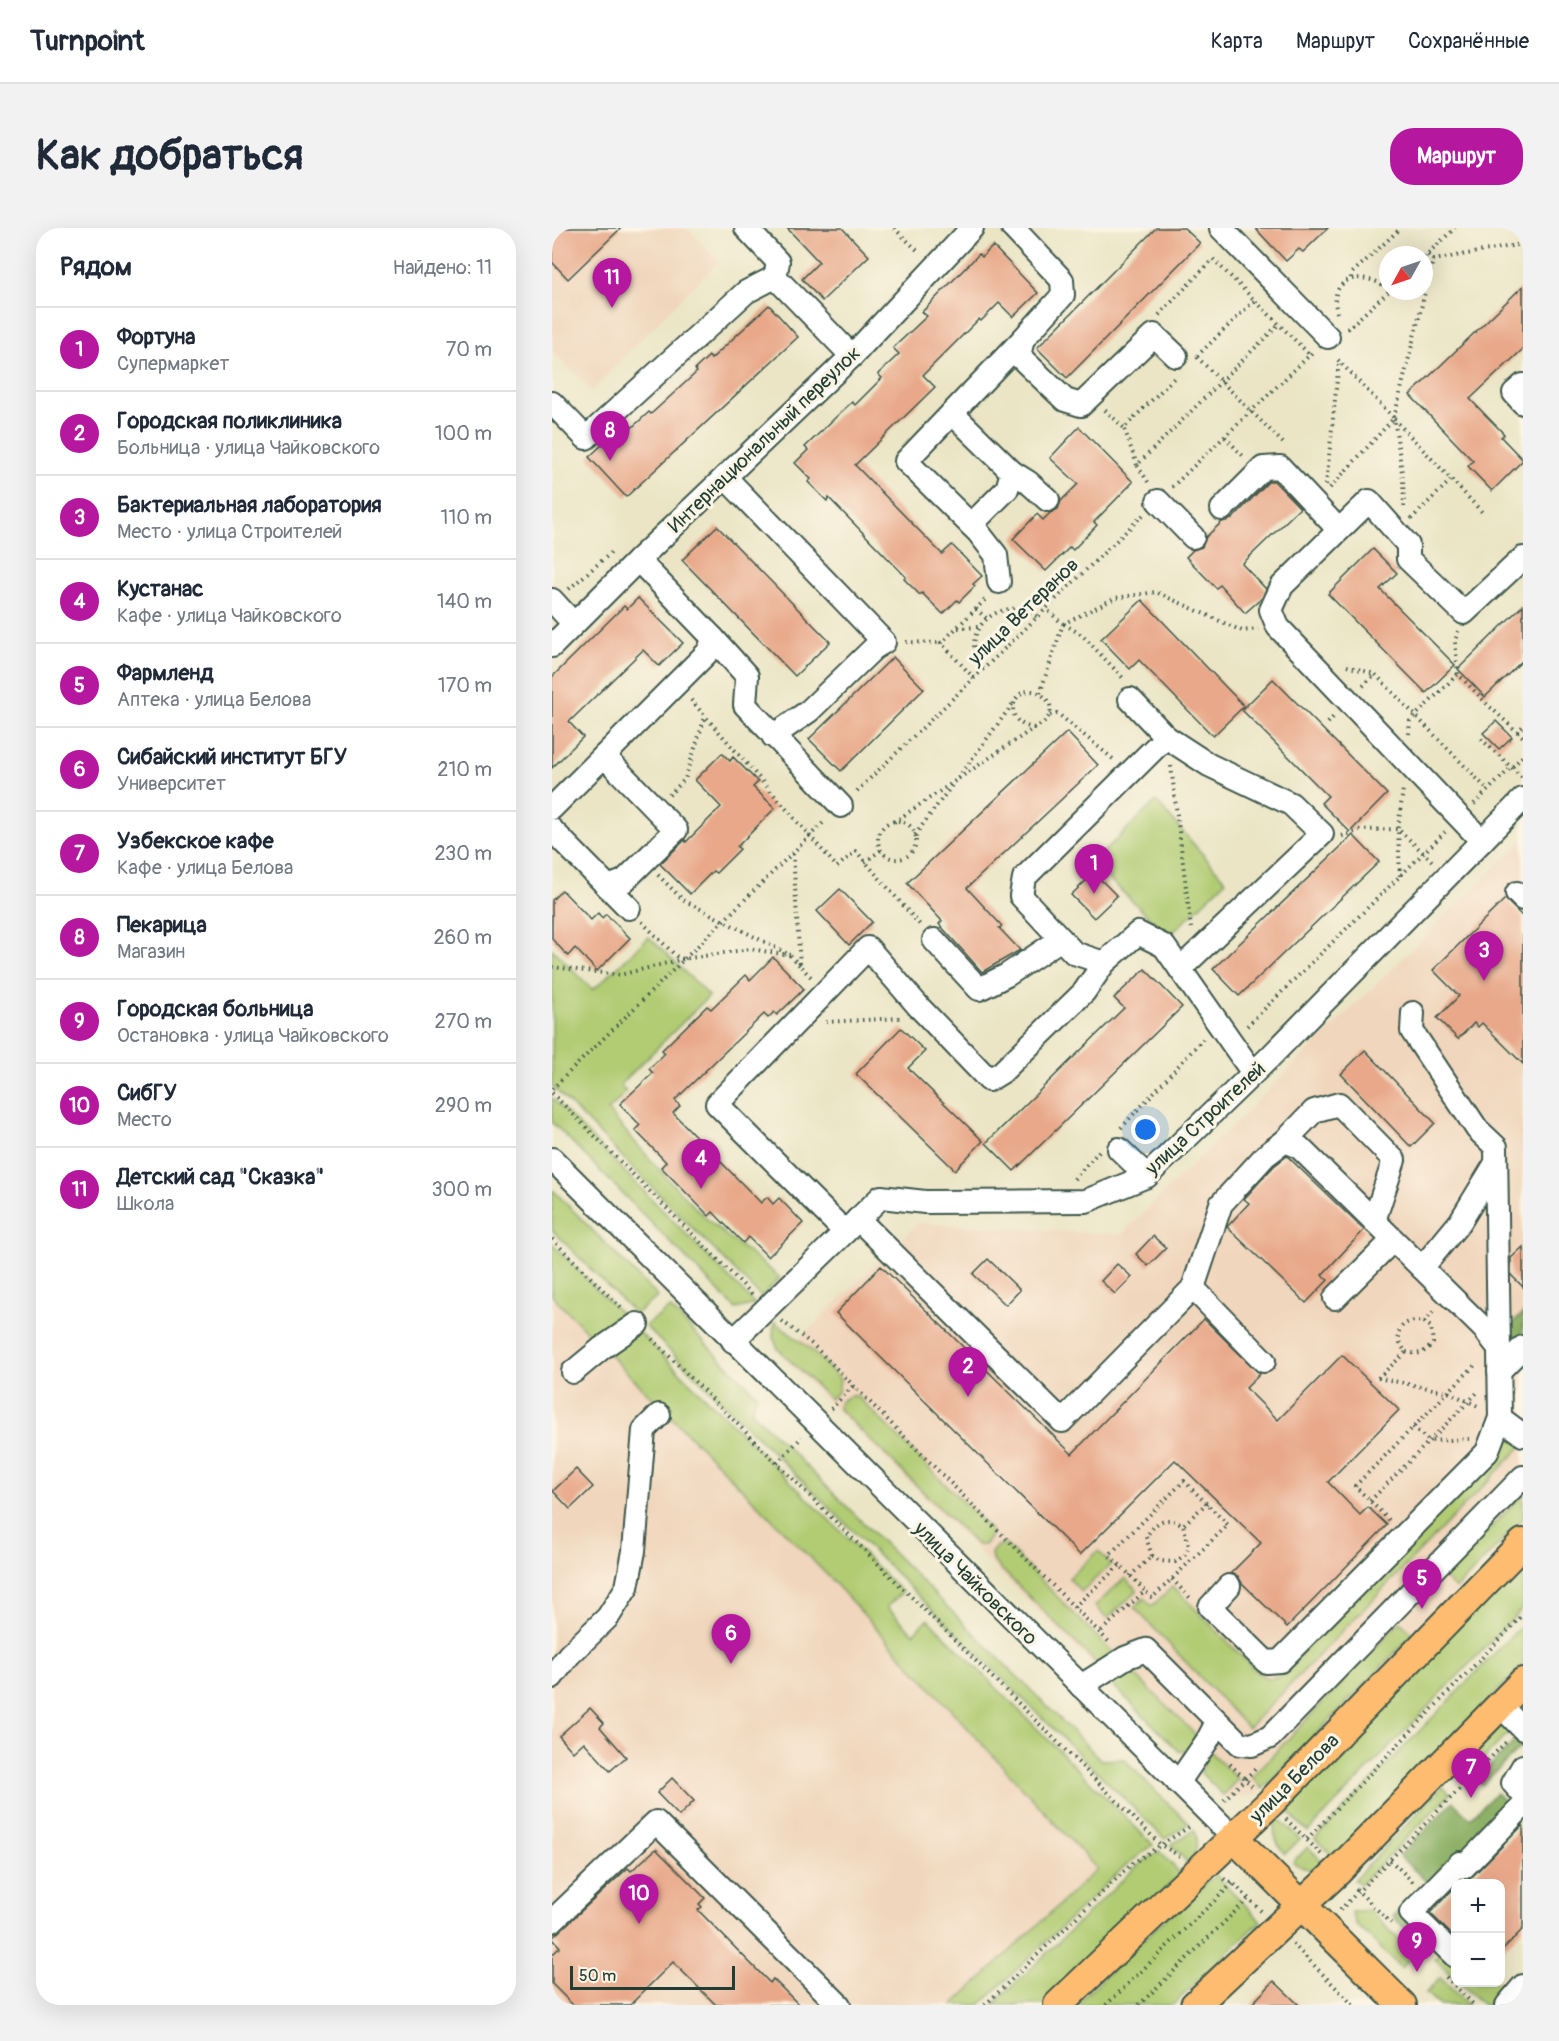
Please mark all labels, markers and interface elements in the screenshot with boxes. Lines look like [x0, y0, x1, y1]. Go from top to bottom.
text: Turnpoint [30, 24, 144, 59]
text: Карта [1211, 28, 1263, 55]
text: Маршрут [1296, 28, 1375, 55]
text: Сохранённые [1408, 28, 1529, 55]
button: Маршрут [1390, 128, 1523, 185]
text: Как добраться [36, 130, 303, 182]
north arrow [1379, 246, 1433, 300]
text: Рядом [60, 251, 132, 283]
text: Найдено: 11 [393, 255, 492, 280]
pin: 11 [592, 259, 632, 308]
text: Фортуна [117, 323, 196, 351]
text: 1 [76, 337, 83, 362]
text: 70 m [446, 337, 492, 362]
street label: Интернациональный переулок [663, 341, 866, 538]
text: Супермаркет [117, 351, 229, 376]
text: Городская поликлиника [117, 407, 342, 435]
pin: 8 [590, 412, 630, 461]
text: 2 [74, 421, 85, 446]
text: 100 m [435, 421, 492, 446]
text: Больница · улица Чайковского [117, 435, 380, 460]
text: Бактериальная лаборатория [117, 491, 382, 519]
text: 3 [74, 505, 85, 530]
text: 110 m [441, 505, 492, 530]
text: Место · улица Строителей [117, 519, 342, 544]
street label: улица Ветеранов [962, 552, 1084, 671]
text: Кустанас [117, 575, 203, 603]
text: 4 [74, 589, 85, 614]
text: 140 m [437, 589, 492, 614]
text: Кафе · улица Чайковского [117, 603, 342, 628]
text: Фармленд [117, 659, 213, 687]
text: 5 [74, 673, 85, 698]
text: 170 m [438, 673, 492, 698]
text: Аптека · улица Белова [117, 687, 311, 712]
text: Сибайский институт БГУ [117, 743, 347, 771]
text: 6 [74, 757, 85, 782]
text: 210 m [437, 757, 492, 782]
text: Университет [117, 771, 226, 796]
text: Узбекское кафе [117, 827, 274, 855]
text: 7 [74, 841, 85, 866]
text: 230 m [435, 841, 492, 866]
pin: 1 [1074, 844, 1114, 894]
text: Кафе · улица Белова [117, 855, 293, 880]
text: Пекарица [117, 911, 207, 939]
text: 8 [74, 925, 85, 950]
text: 260 m [433, 925, 492, 950]
pin: 3 [1464, 932, 1504, 981]
text: Магазин [117, 939, 185, 964]
text: Городская больница [117, 995, 314, 1023]
text: 9 [74, 1009, 85, 1034]
text: 270 m [434, 1009, 492, 1034]
text: Остановка · улица Чайковского [117, 1023, 389, 1048]
street label: улица Строителей [1139, 1056, 1271, 1181]
text: СибГУ [117, 1079, 177, 1107]
text: 10 [69, 1093, 90, 1118]
text: 290 m [435, 1093, 492, 1118]
text: Место [117, 1107, 172, 1132]
your location [1131, 1115, 1160, 1144]
pin: 4 [682, 1140, 720, 1189]
text: Детский сад "Сказка" [117, 1163, 324, 1191]
text: 11 [72, 1177, 87, 1202]
text: 300 m [431, 1177, 492, 1202]
text: Школа [117, 1191, 174, 1216]
pin: 2 [948, 1348, 988, 1397]
street label: улица Чайковского [908, 1516, 1043, 1651]
pin: 5 [1402, 1560, 1442, 1609]
pin: 6 [712, 1614, 750, 1664]
street label: улица Белова [1244, 1728, 1344, 1829]
pin: 7 [1452, 1748, 1490, 1798]
pin: 10 [620, 1874, 658, 1924]
map controls [1451, 1879, 1505, 1987]
button: + [1451, 1879, 1505, 1933]
pin: 9 [1398, 1922, 1436, 1972]
button: − [1451, 1933, 1505, 1987]
scale bar [570, 1963, 735, 1990]
text: 50 m [579, 1966, 616, 1986]

